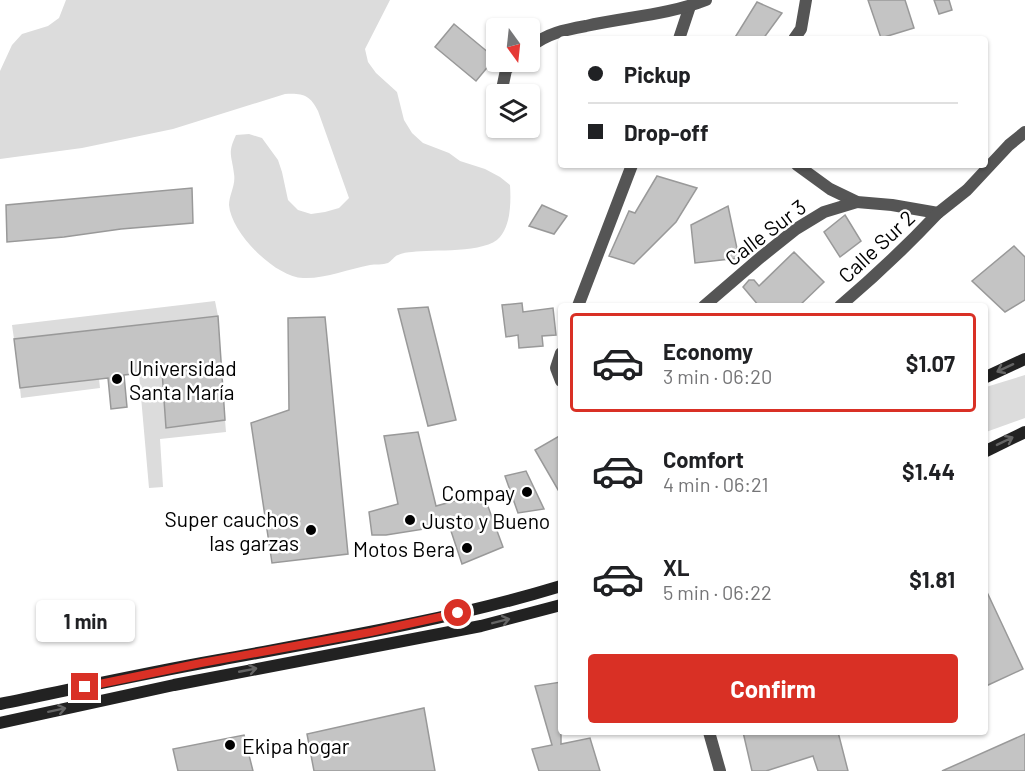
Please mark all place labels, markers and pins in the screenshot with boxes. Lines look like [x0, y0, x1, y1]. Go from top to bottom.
place label: Universidad Santa María [129, 355, 237, 404]
marker: Universidad Santa María [110, 372, 124, 386]
place label: Compay [442, 480, 515, 505]
marker: Compay [520, 485, 534, 499]
place label: Super cauchos las garzas [164, 506, 299, 555]
place label: Justo y Bueno [422, 508, 550, 533]
marker: Justo y Bueno [403, 513, 417, 527]
marker: Super cauchos las garzas [304, 523, 318, 537]
place label: Motos Bera [353, 536, 455, 561]
marker: Motos Bera [460, 541, 474, 555]
place label: Ekipa hogar [242, 733, 350, 758]
marker: Ekipa hogar [223, 738, 237, 752]

